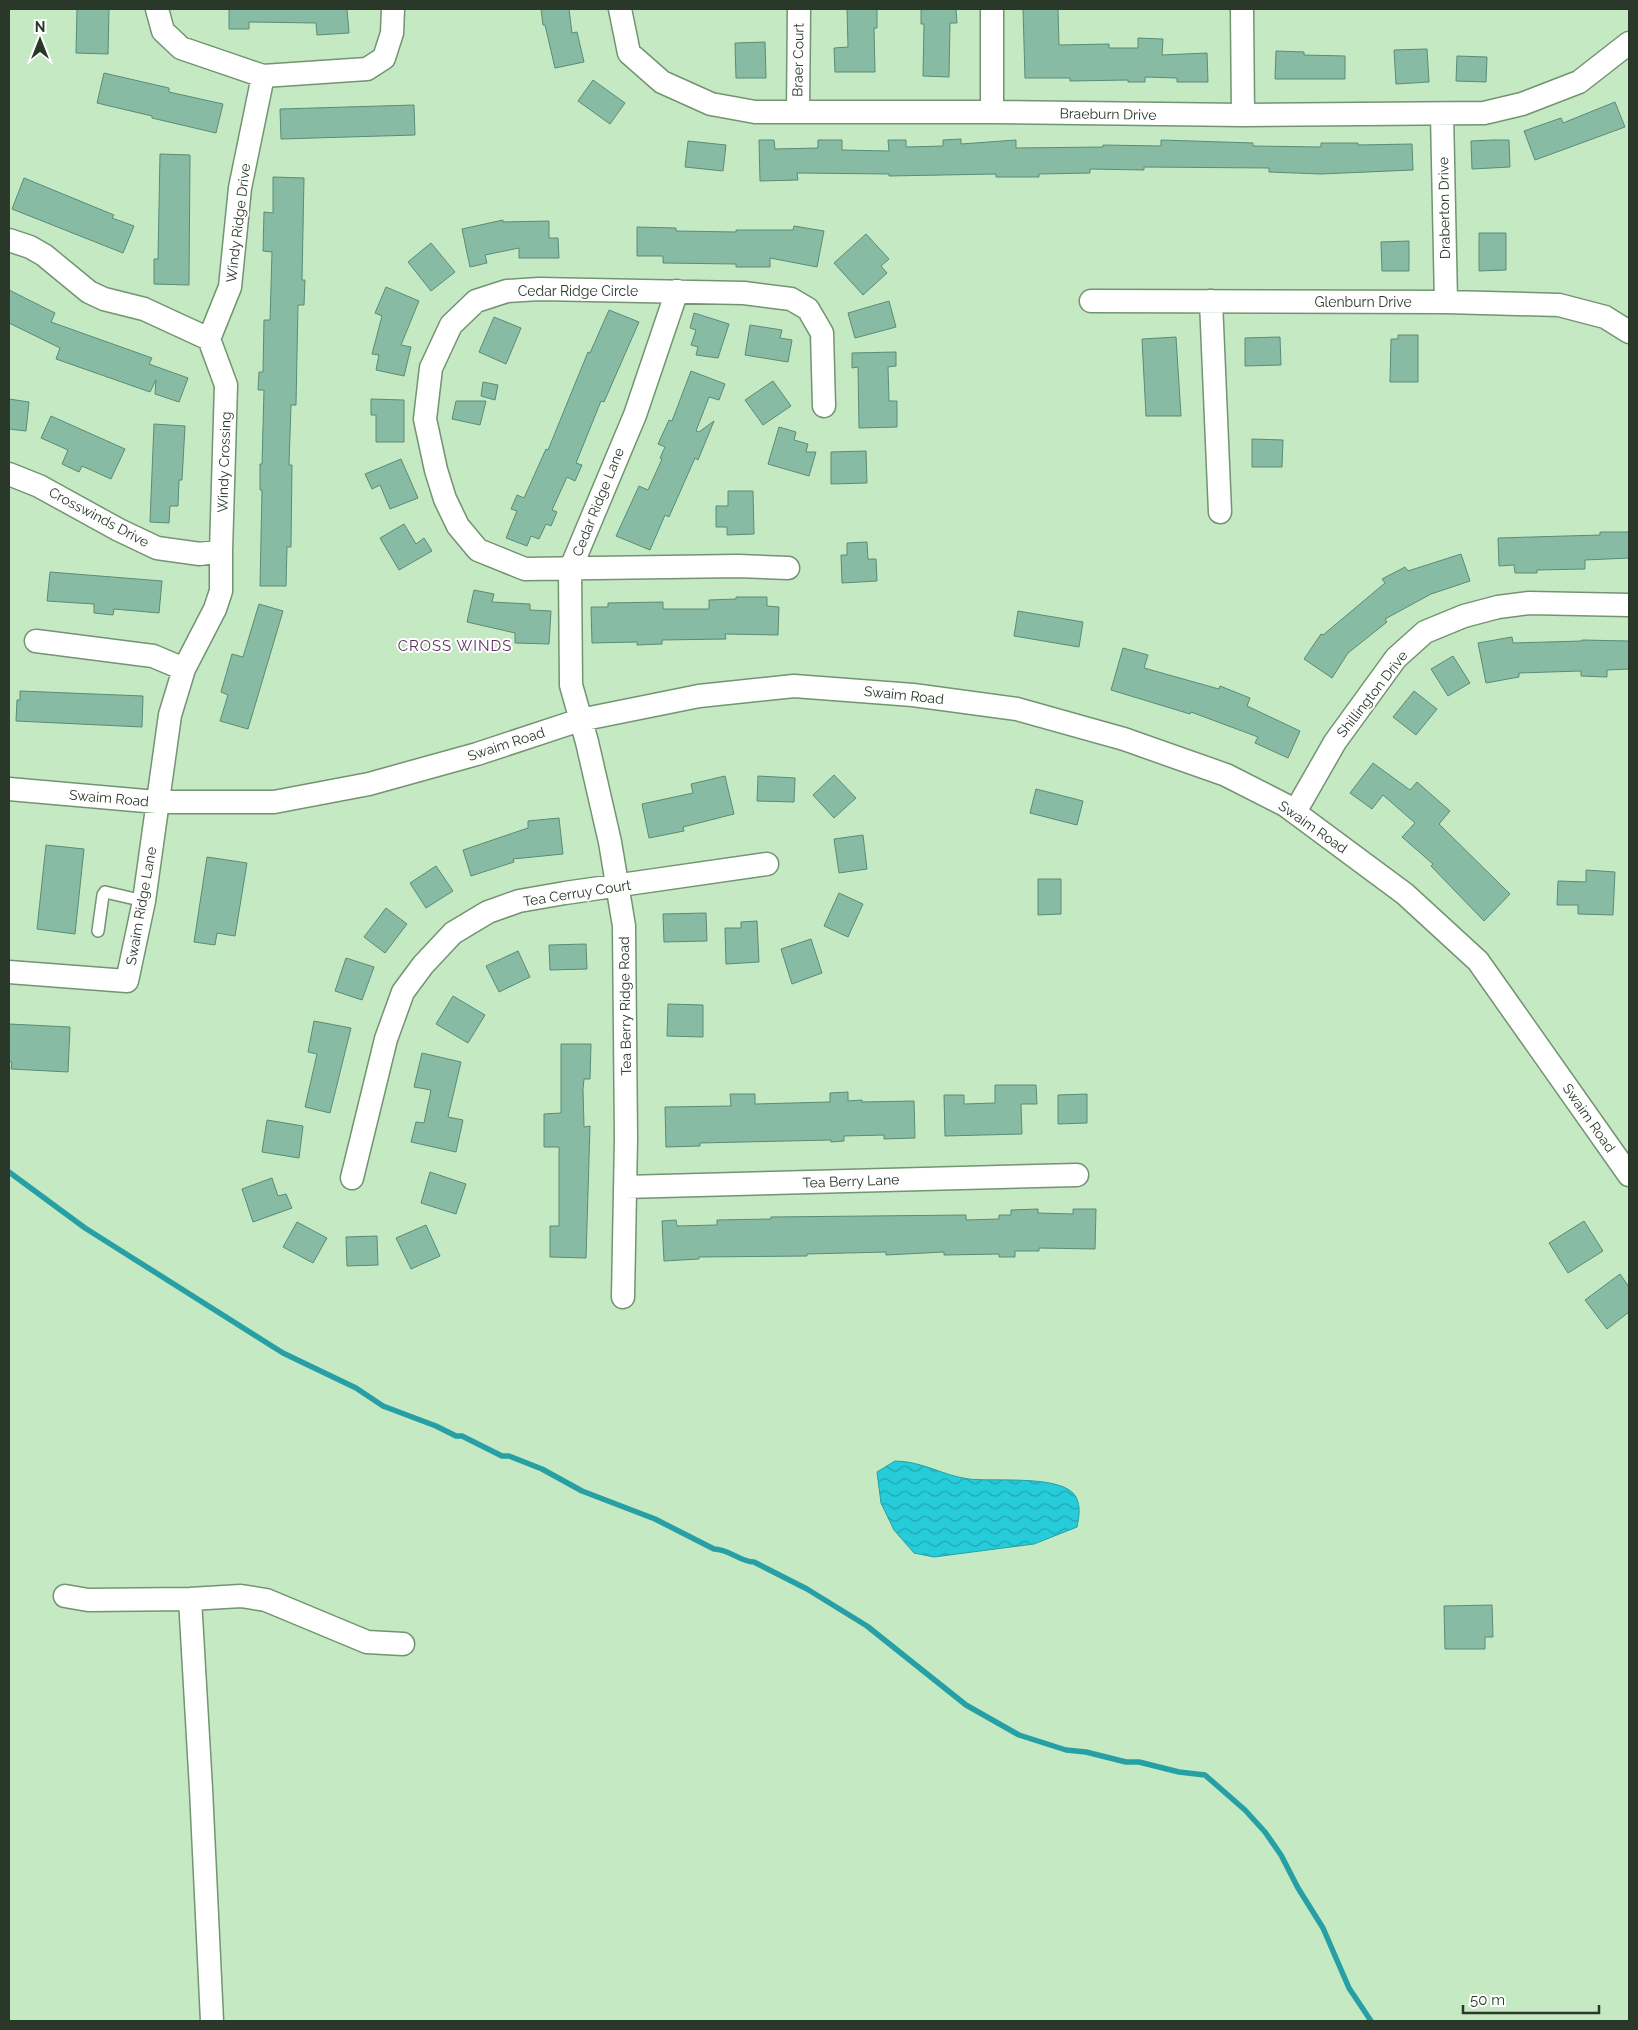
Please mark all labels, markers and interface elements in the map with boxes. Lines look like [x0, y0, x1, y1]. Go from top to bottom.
north arrow [15, 15, 65, 65]
text: N [35, 19, 45, 35]
street label: Braer Court [789, 23, 807, 97]
street label: Braeburn Drive [1059, 105, 1157, 123]
street label: Draberton Drive [1435, 157, 1453, 259]
street label: Windy Ridge Drive [223, 162, 253, 284]
street label: Cedar Ridge Circle [518, 283, 638, 299]
street label: Glenburn Drive [1314, 294, 1412, 310]
street label: Windy Crossing [214, 411, 234, 513]
street label: Cedar Ridge Lane [569, 445, 627, 559]
street label: Crosswinds Drive [46, 484, 152, 550]
district label: CROSS WINDS [398, 637, 512, 655]
street label: Shillington Drive [1333, 648, 1411, 740]
street label: Swaim Road [863, 683, 945, 707]
street label: Swaim Road [465, 724, 547, 764]
street label: Swaim Road [68, 787, 150, 809]
street label: Swaim Road [1276, 797, 1350, 857]
street label: Swaim Ridge Lane [123, 845, 159, 967]
street label: Tea Cerruy Court [522, 877, 632, 909]
street label: Tea Berry Ridge Road [616, 936, 634, 1076]
street label: Swaim Road [1559, 1081, 1619, 1155]
street label: Tea Berry Lane [802, 1171, 900, 1191]
scale bar [1463, 1982, 1599, 2014]
text: 50 m [1470, 1991, 1505, 2009]

